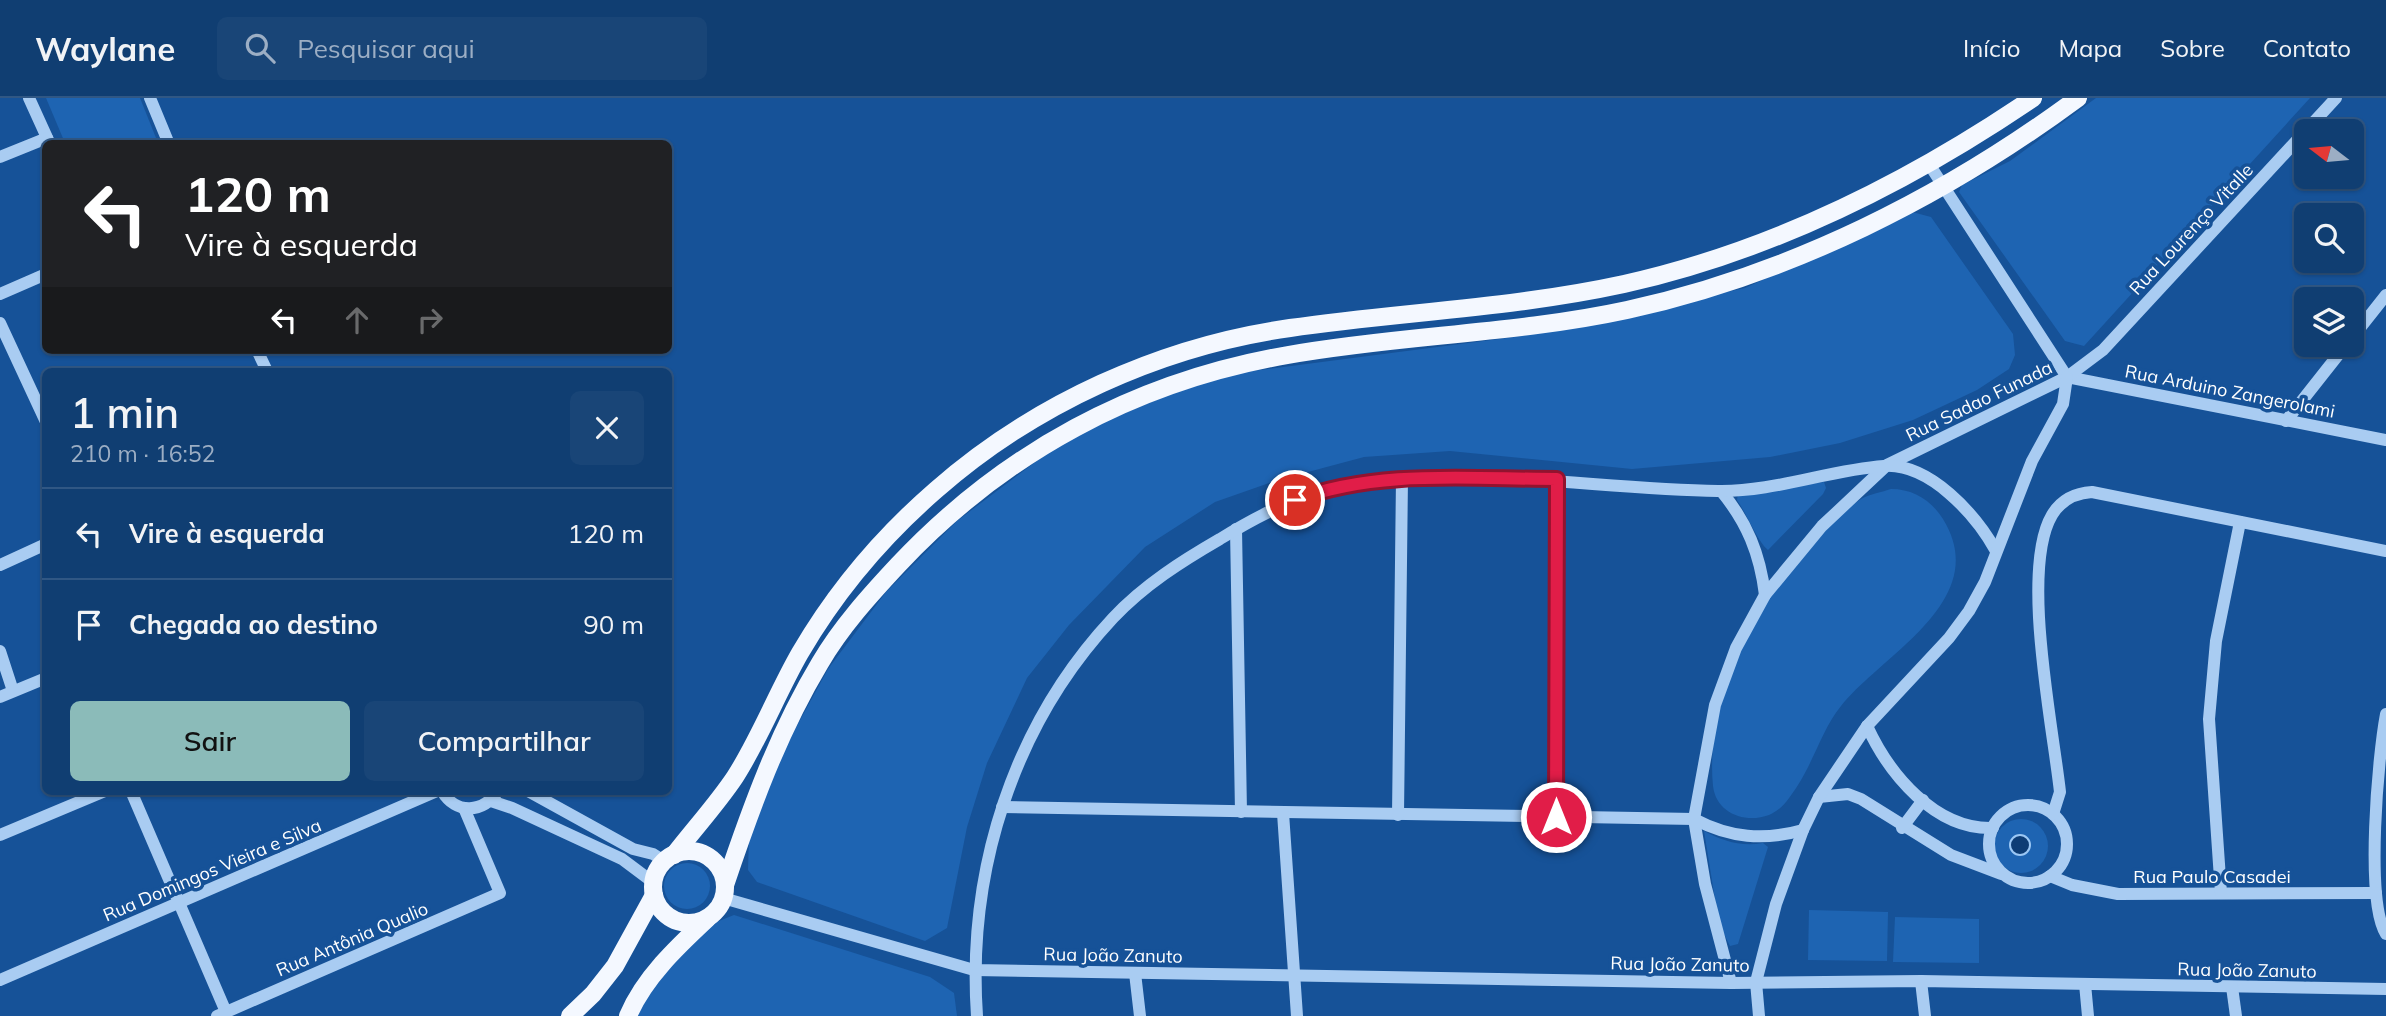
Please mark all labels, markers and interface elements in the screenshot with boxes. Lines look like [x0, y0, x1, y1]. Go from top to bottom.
search box [217, 17, 707, 80]
text: Waylane [35, 28, 175, 69]
icon: search [241, 29, 279, 67]
text: Pesquisar aqui [297, 32, 475, 65]
text: Início [1963, 33, 2020, 63]
text: Mapa [2058, 33, 2122, 63]
text: Sobre [2160, 33, 2225, 63]
text: Contato [2263, 33, 2351, 63]
north arrow [2294, 119, 2364, 189]
map controls [2294, 119, 2364, 357]
street label: Rua Lourenço Vitalle [2124, 158, 2258, 300]
text: 120 m [185, 163, 331, 224]
icon: left [70, 168, 161, 259]
button: search [2294, 203, 2364, 273]
text: Vire à esquerda [185, 224, 418, 264]
button: layers [2294, 287, 2364, 357]
icon: left [265, 301, 303, 339]
icon: ahead [338, 301, 376, 339]
icon: right [411, 301, 449, 339]
street label: Rua Sadao Funada [1902, 356, 2056, 446]
street label: Rua Arduino Zangerolami [2123, 359, 2337, 423]
text: 1 min [70, 386, 179, 439]
button: close [570, 391, 644, 465]
text: 210 m · 16:52 [70, 439, 215, 468]
pin [1265, 470, 1325, 530]
icon: arrive [1276, 481, 1314, 519]
icon: left [70, 515, 108, 553]
text: Vire à esquerda [129, 517, 325, 550]
text: 120 m [568, 517, 644, 550]
icon: arrive [70, 606, 108, 644]
text: Chegada ao destino [129, 608, 378, 641]
text: 90 m [583, 608, 644, 641]
button: Sair [70, 701, 350, 781]
button: Compartilhar [364, 701, 644, 781]
position arrow [1519, 780, 1593, 854]
street label: Rua Domingos Vieira e Silva [99, 814, 325, 926]
street label: Rua Paulo Casadei [2133, 865, 2291, 888]
street label: Rua Antônia Qualio [273, 897, 431, 981]
street label: Rua João Zanuto [1043, 942, 1183, 968]
street label: Rua João Zanuto [1610, 951, 1750, 977]
street label: Rua João Zanuto [2177, 957, 2317, 983]

